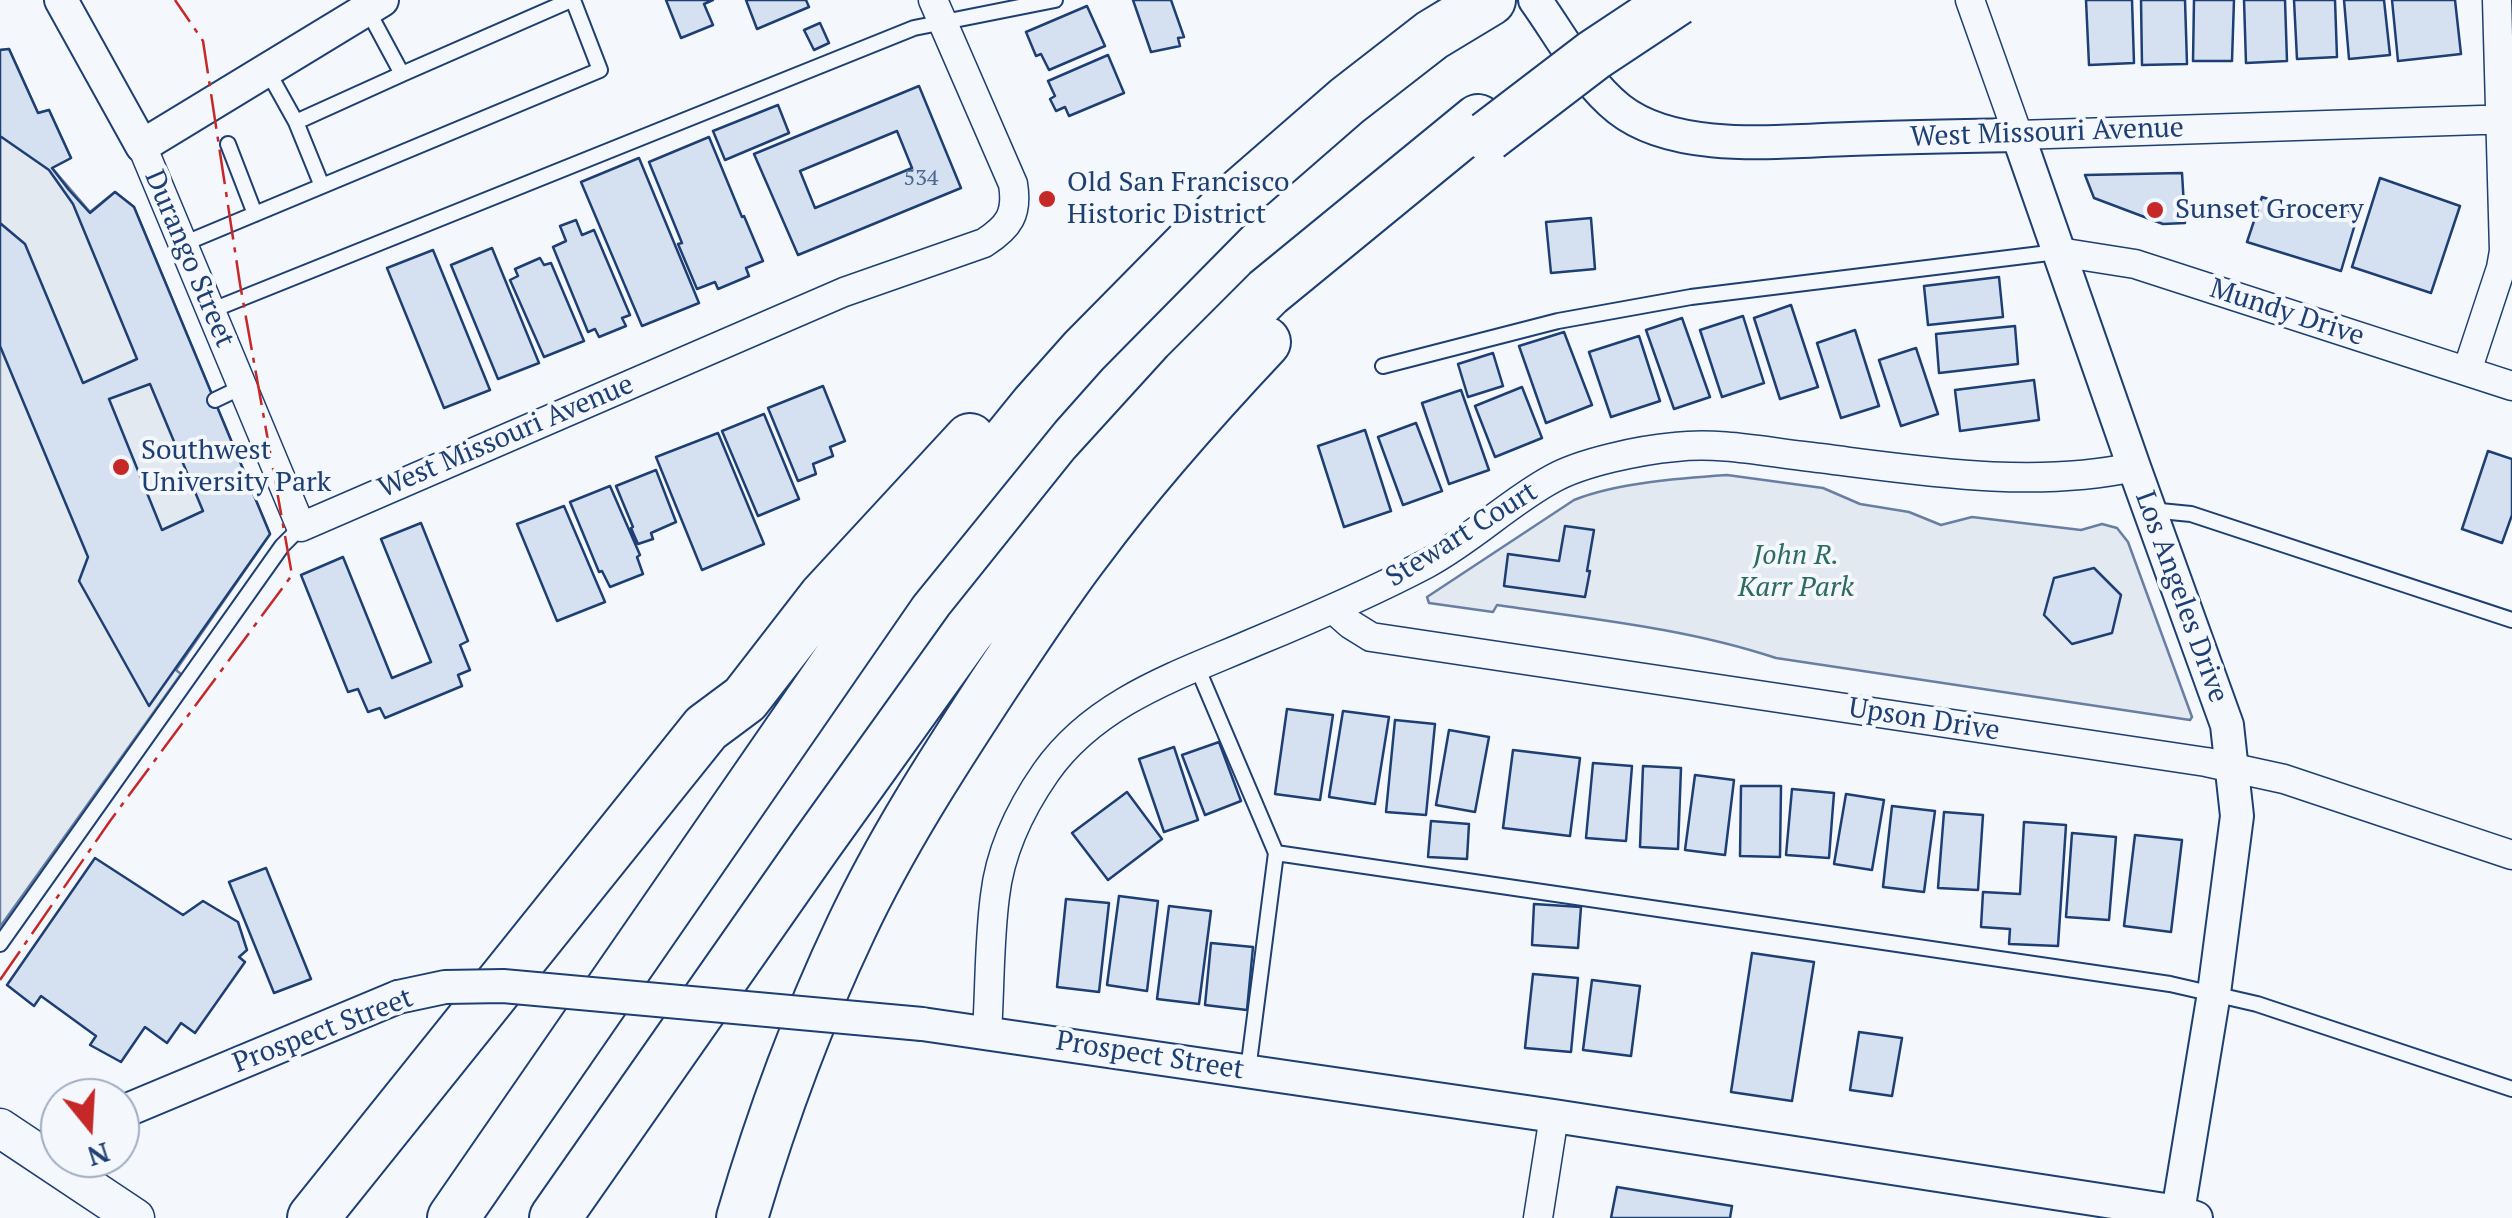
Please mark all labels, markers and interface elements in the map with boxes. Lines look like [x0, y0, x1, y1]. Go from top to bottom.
street label: West Missouri Avenue [1910, 111, 2184, 155]
street label: Durango Street [137, 165, 241, 353]
house number: 534 [903, 166, 939, 192]
place label: Old San Francisco Historic District [1067, 166, 1289, 232]
marker: Old San Francisco Historic District [1036, 188, 1058, 210]
place label: Sunset Grocery [2175, 193, 2364, 227]
marker: Sunset Grocery [2144, 199, 2166, 221]
street label: Mundy Drive [2206, 272, 2368, 354]
street label: West Missouri Avenue [373, 368, 639, 506]
place label: Southwest University Park [141, 434, 331, 500]
marker: Southwest University Park [110, 456, 132, 478]
street label: Stewart Court [1380, 475, 1544, 595]
street label: Los Angeles Drive [2127, 487, 2235, 707]
park label: John R. Karr Park [1738, 539, 1854, 605]
street label: Upson Drive [1846, 691, 2002, 749]
street label: Prospect Street [228, 981, 418, 1081]
street label: Prospect Street [1054, 1025, 1246, 1087]
north arrow [40, 1078, 140, 1178]
text: N [83, 1134, 115, 1176]

